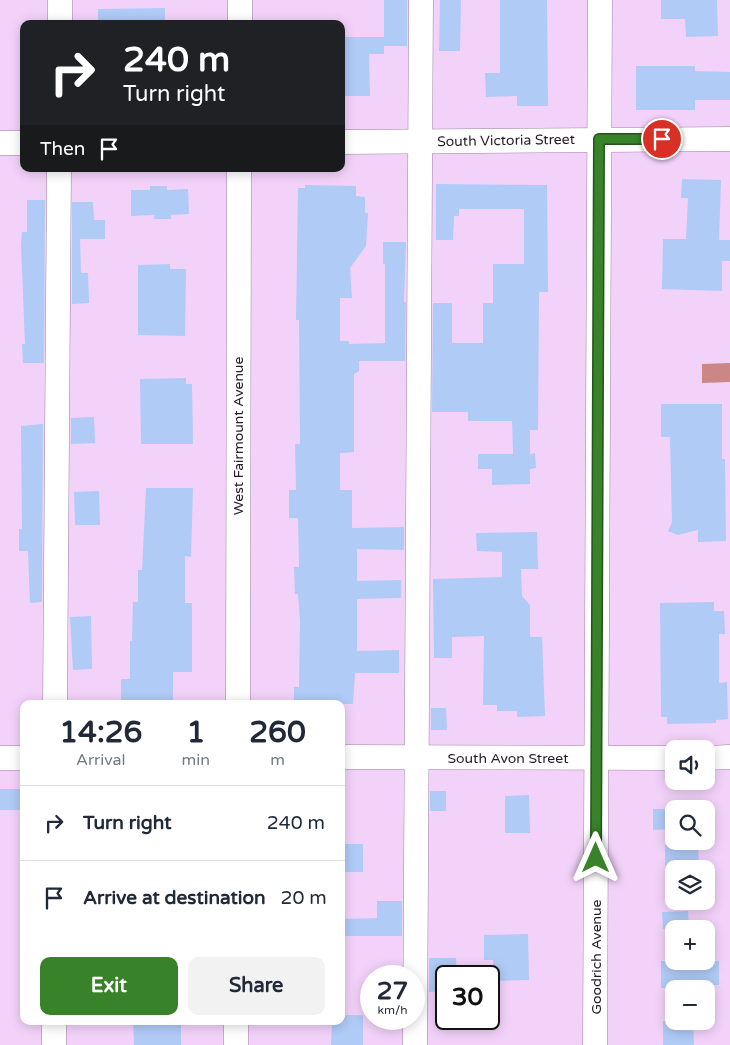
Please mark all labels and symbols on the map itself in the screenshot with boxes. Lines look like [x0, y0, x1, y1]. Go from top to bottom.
pin [641, 118, 683, 160]
street label: South Victoria Street [437, 131, 576, 150]
street label: West Fairmount Avenue [230, 357, 247, 515]
street label: South Avon Street [447, 750, 569, 767]
position arrow [569, 831, 621, 883]
street label: Goodrich Avenue [588, 899, 605, 1015]
speed limit sign: 30 [435, 965, 500, 1030]

